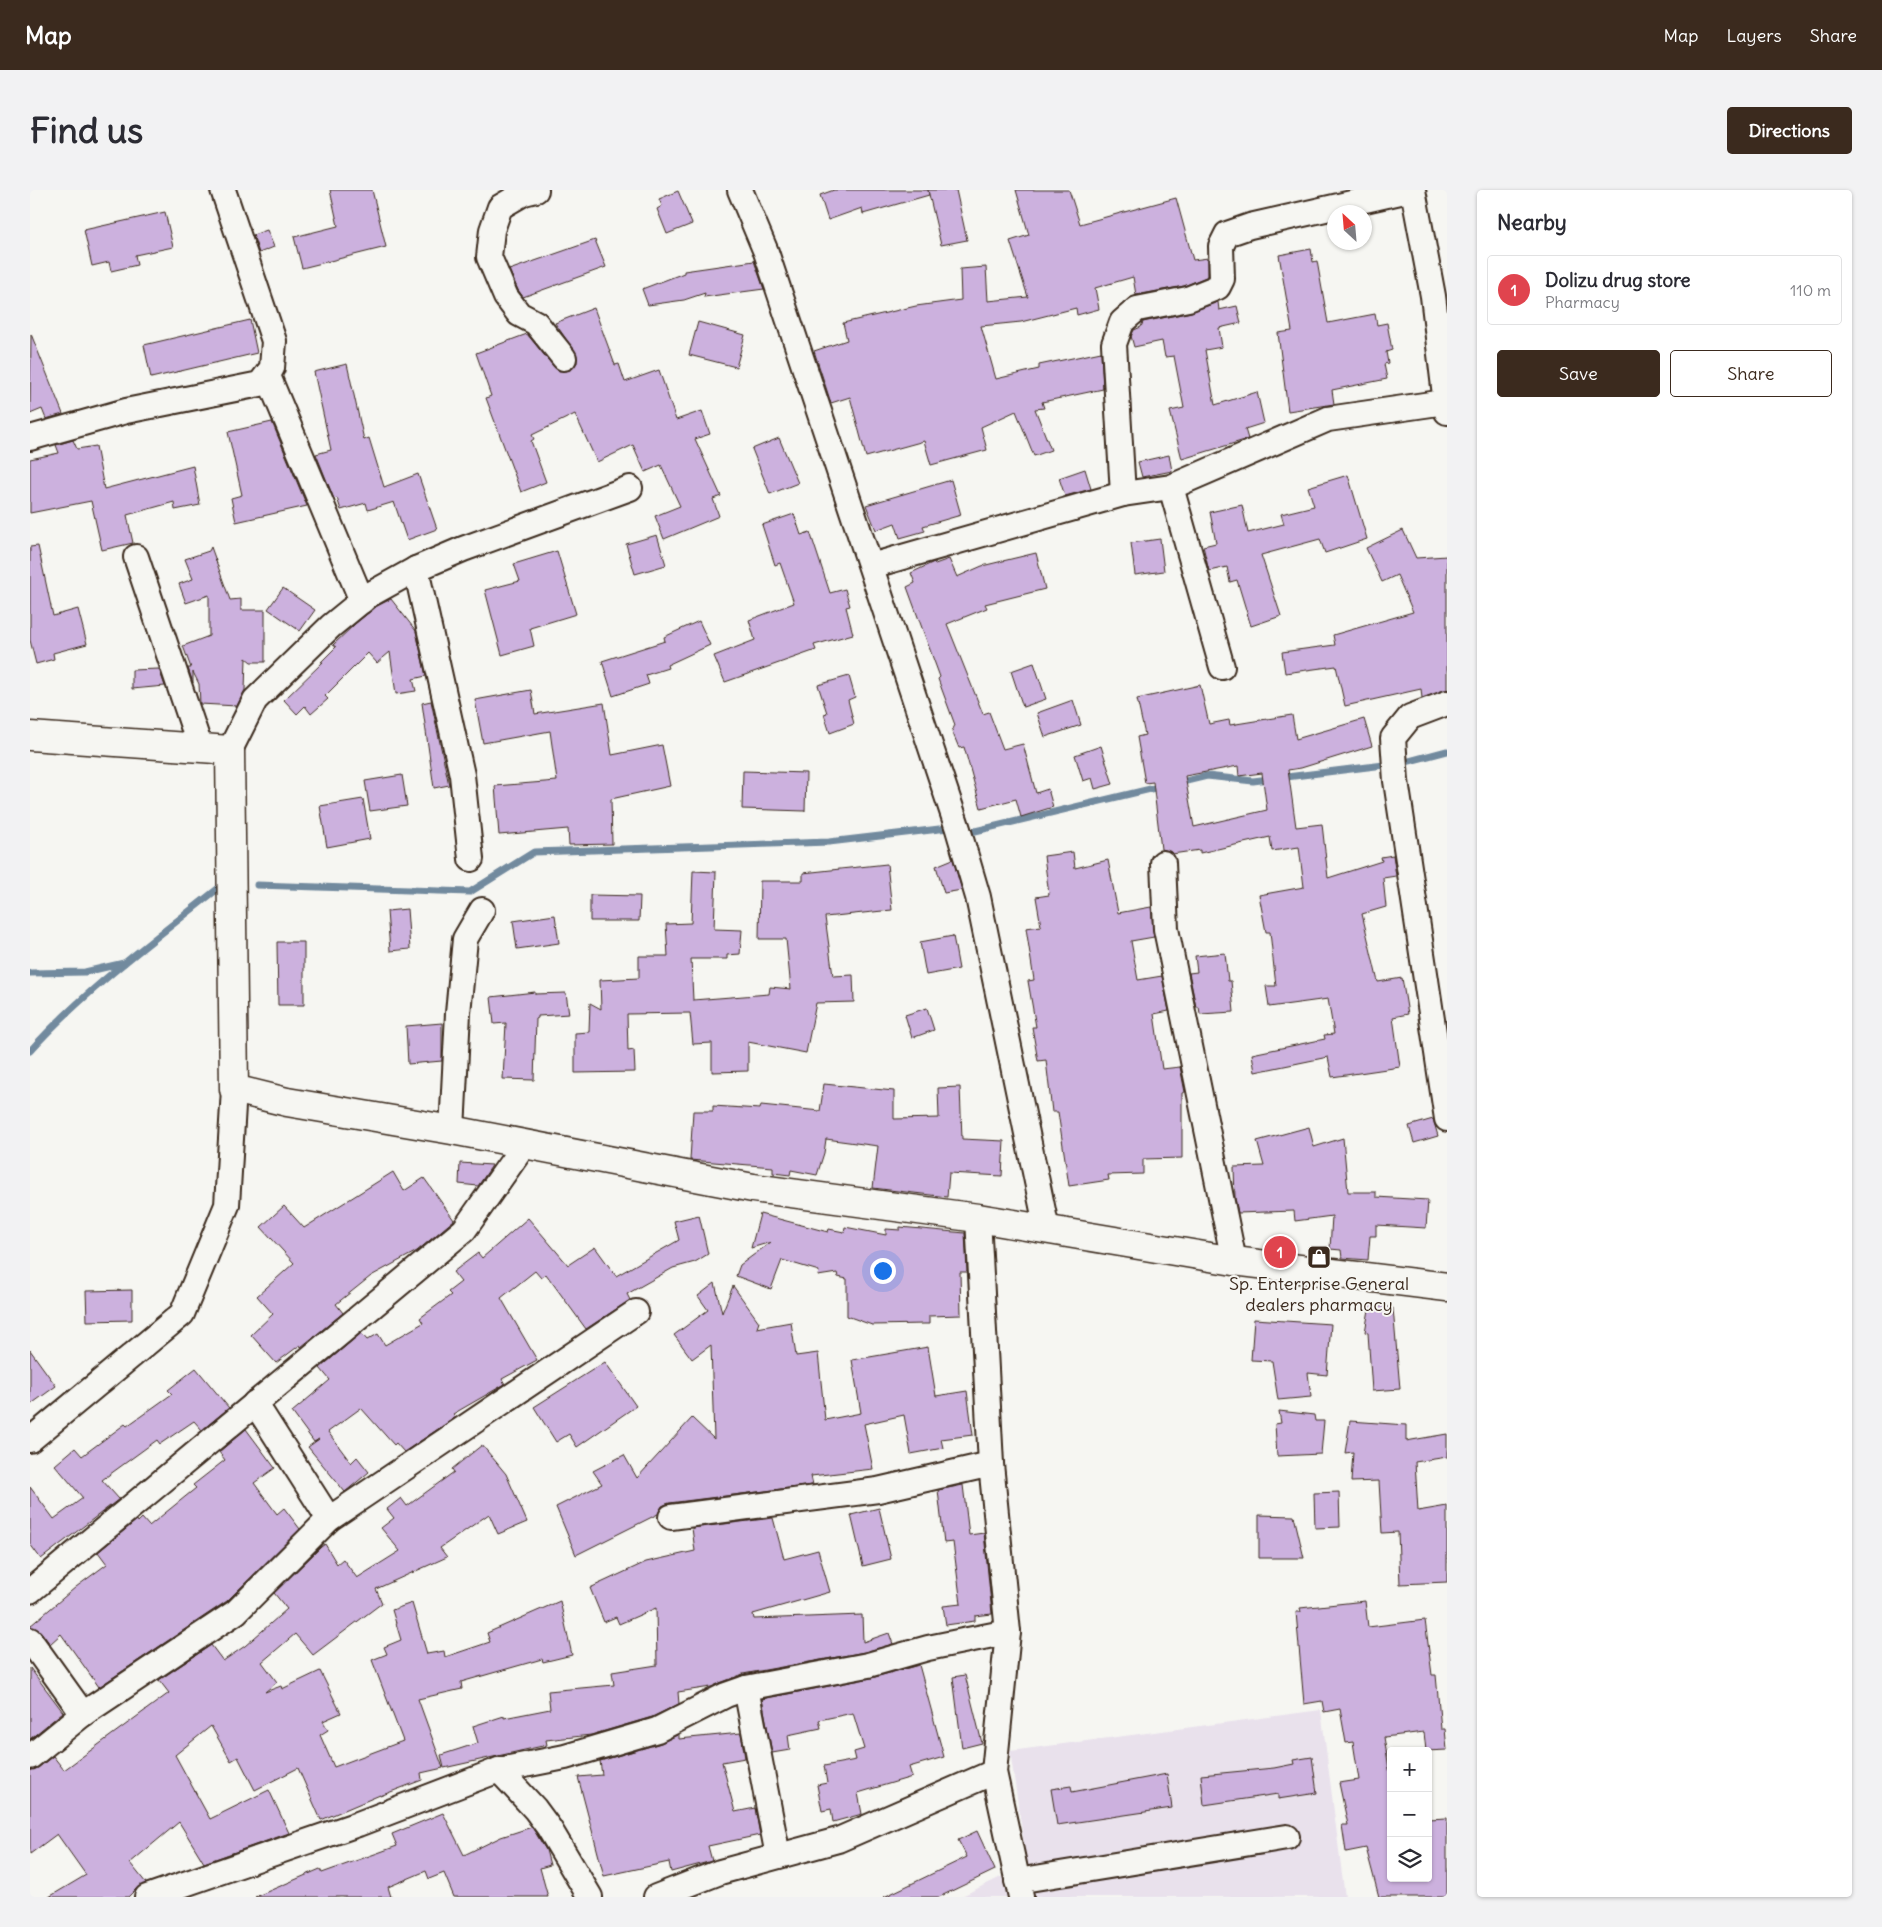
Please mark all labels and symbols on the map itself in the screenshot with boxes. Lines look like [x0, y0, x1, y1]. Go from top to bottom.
north arrow [1327, 205, 1372, 250]
pin: 1 [1264, 1233, 1296, 1271]
shop icon: Sp. Enterprise General dealers pharmacy [1306, 1244, 1332, 1270]
your location [870, 1258, 896, 1284]
place label: Sp. Enterprise General dealers pharmacy [1229, 1272, 1409, 1316]

